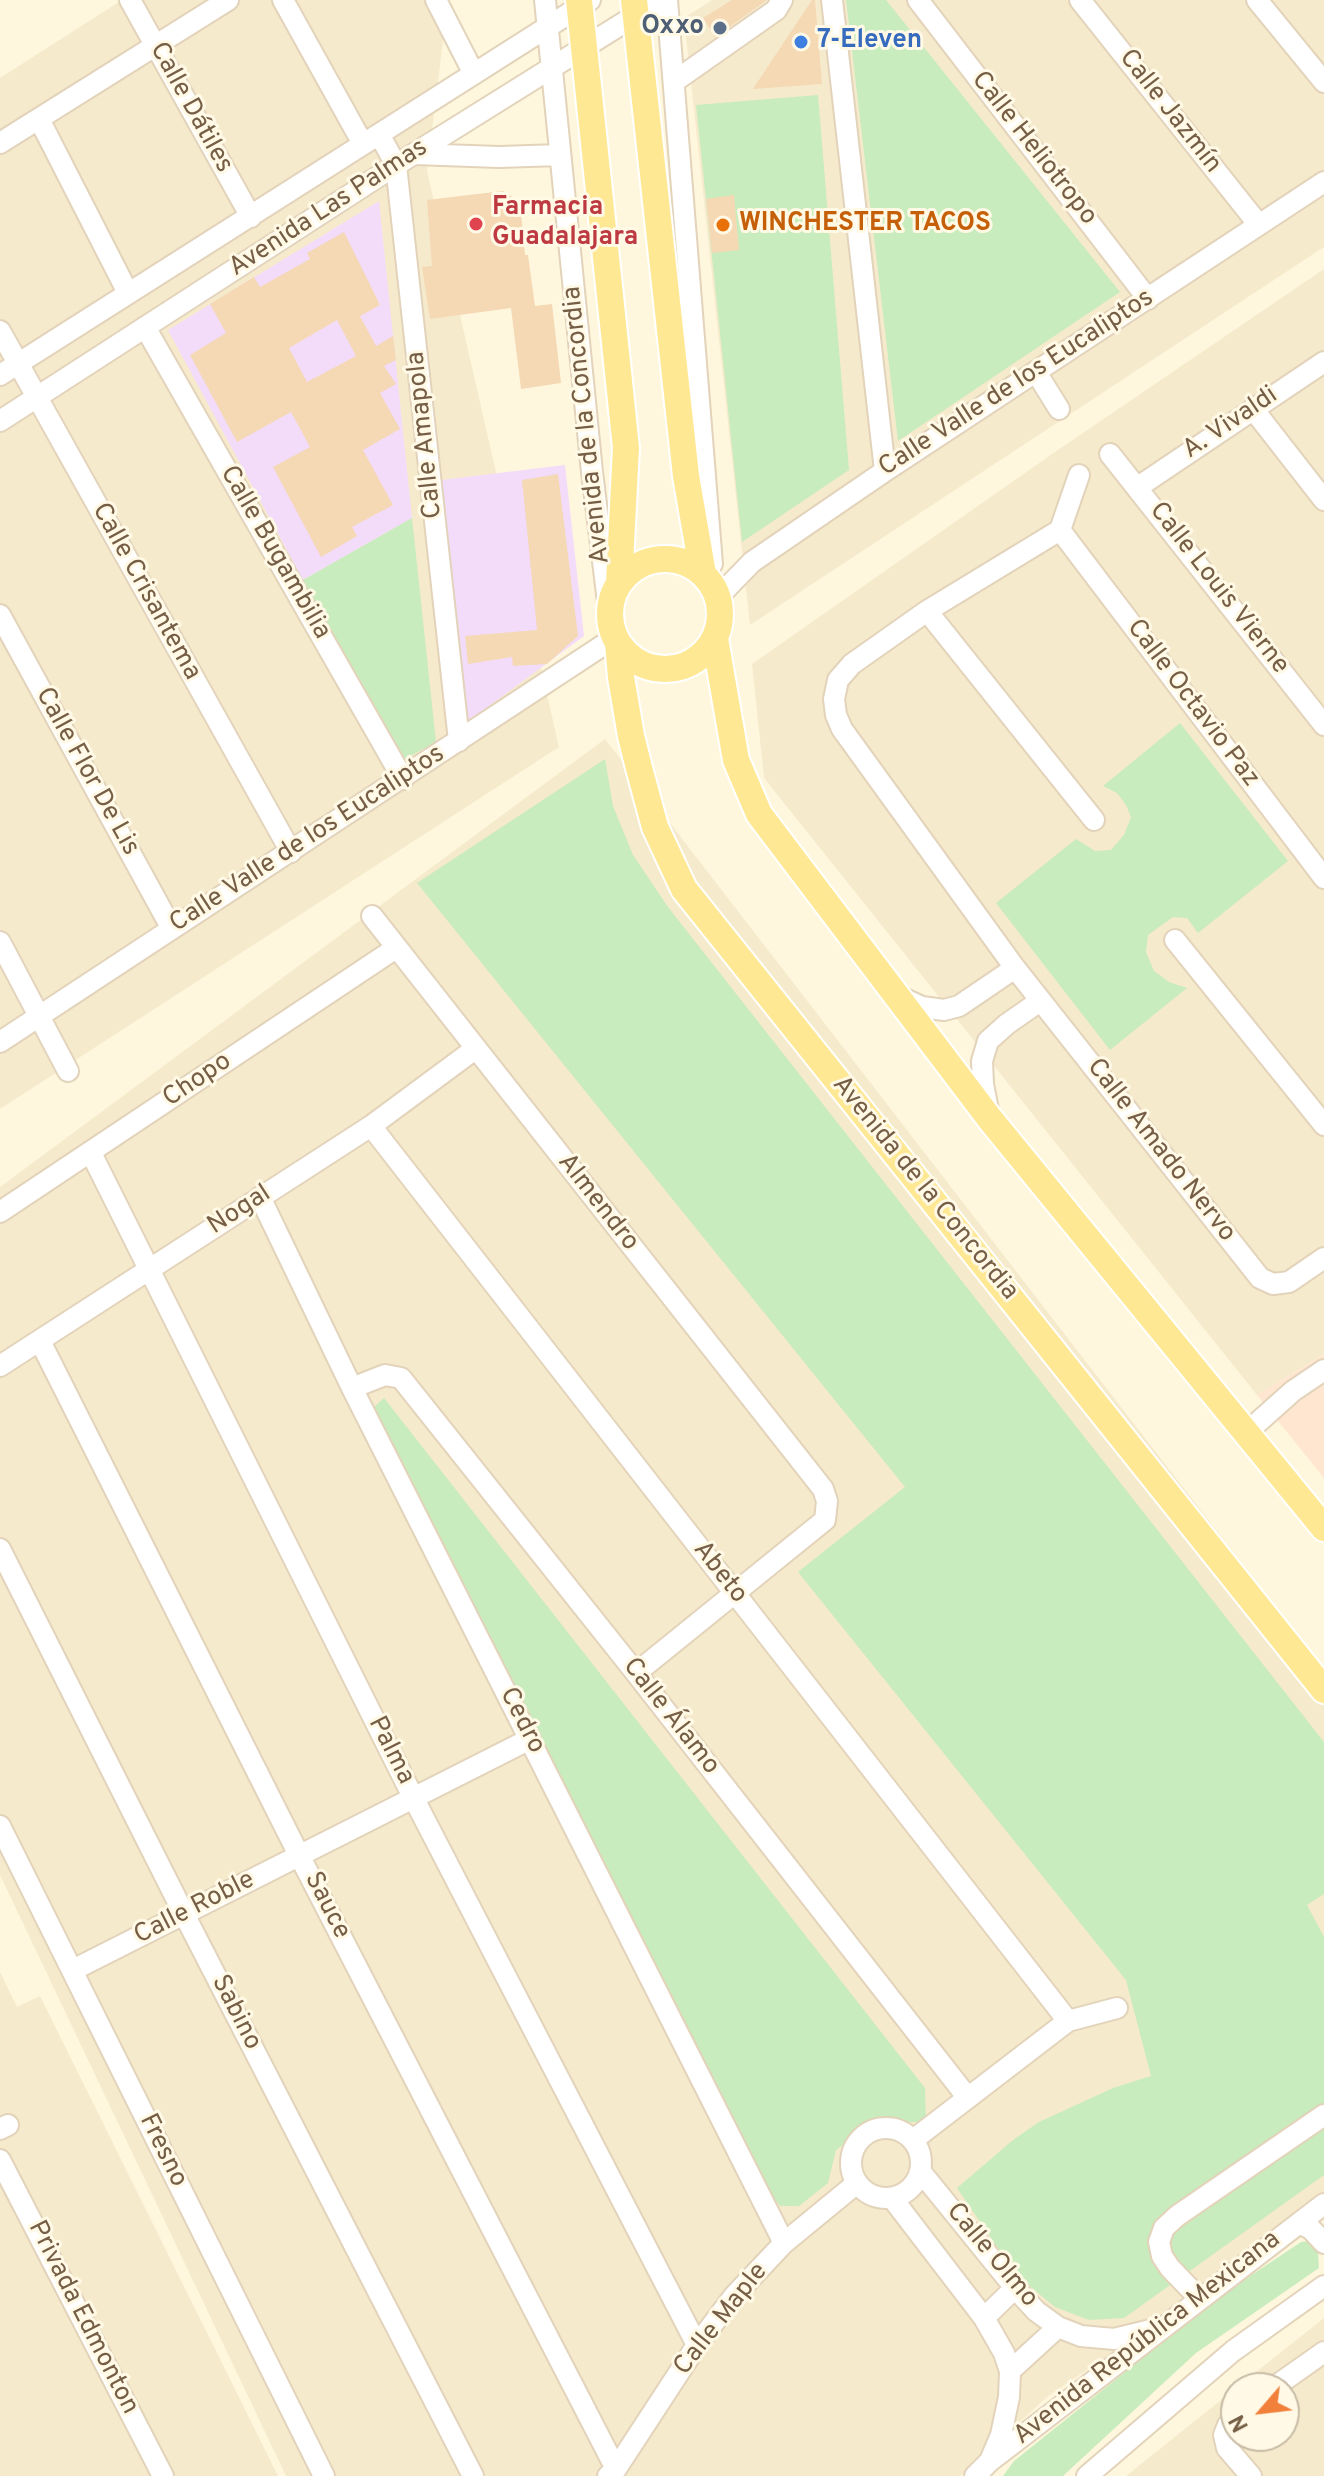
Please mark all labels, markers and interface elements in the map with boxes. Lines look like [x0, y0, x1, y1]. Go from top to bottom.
place label: Oxxo [641, 12, 704, 44]
marker: Oxxo [711, 19, 729, 37]
place label: 7-Eleven [817, 26, 922, 58]
marker: 7-Eleven [792, 33, 810, 51]
street label: Calle Dátiles [141, 37, 239, 179]
street label: Calle Jazmín [1111, 44, 1227, 180]
street label: Calle Heliotropo [963, 66, 1103, 232]
street label: Avenida Las Palmas [224, 133, 434, 285]
place label: Farmacia Guadalajara [492, 193, 638, 254]
place label: WINCHESTER TACOS [739, 209, 991, 241]
marker: Farmacia Guadalajara [467, 215, 485, 233]
marker: WINCHESTER TACOS [714, 216, 732, 234]
street label: Calle Valle de los Eucaliptos [874, 283, 1160, 485]
street label: Avenida de la Concordia [558, 285, 618, 565]
street label: Calle Amapola [402, 350, 450, 520]
street label: A. Vivaldi [1178, 381, 1284, 467]
street label: Calle Bugambilia [212, 461, 336, 645]
street label: Calle Louis Vierne [1141, 497, 1295, 681]
street label: Calle Crisantema [83, 498, 207, 686]
street label: Calle Octavio Paz [1119, 614, 1265, 794]
street label: Calle Flor De Lis [27, 683, 145, 861]
street label: Calle Valle de los Eucaliptos [165, 739, 451, 941]
street label: Chopo [158, 1047, 238, 1115]
street label: Calle Amado Nervo [1079, 1053, 1241, 1249]
street label: Avenida de la Concordia [824, 1071, 1024, 1307]
street label: Almendro [549, 1148, 645, 1258]
street label: Nogal [203, 1179, 277, 1243]
street label: Abeto [685, 1536, 753, 1610]
street label: Calle Álamo [615, 1652, 725, 1782]
street label: Cedro [491, 1683, 551, 1759]
street label: Palma [360, 1712, 420, 1790]
street label: Calle Roble [130, 1865, 260, 1953]
street label: Sauce [296, 1867, 356, 1945]
street label: Sabino [203, 1970, 267, 2056]
street label: Fresno [131, 2109, 193, 2193]
street label: Calle Olmo [938, 2197, 1044, 2315]
street label: Privada Edmonton [20, 2216, 144, 2420]
street label: Avenida República Mexicana [1009, 2225, 1287, 2453]
street label: Calle Maple [669, 2258, 775, 2382]
north arrow [1220, 2372, 1300, 2452]
text: N [1225, 2409, 1256, 2436]

